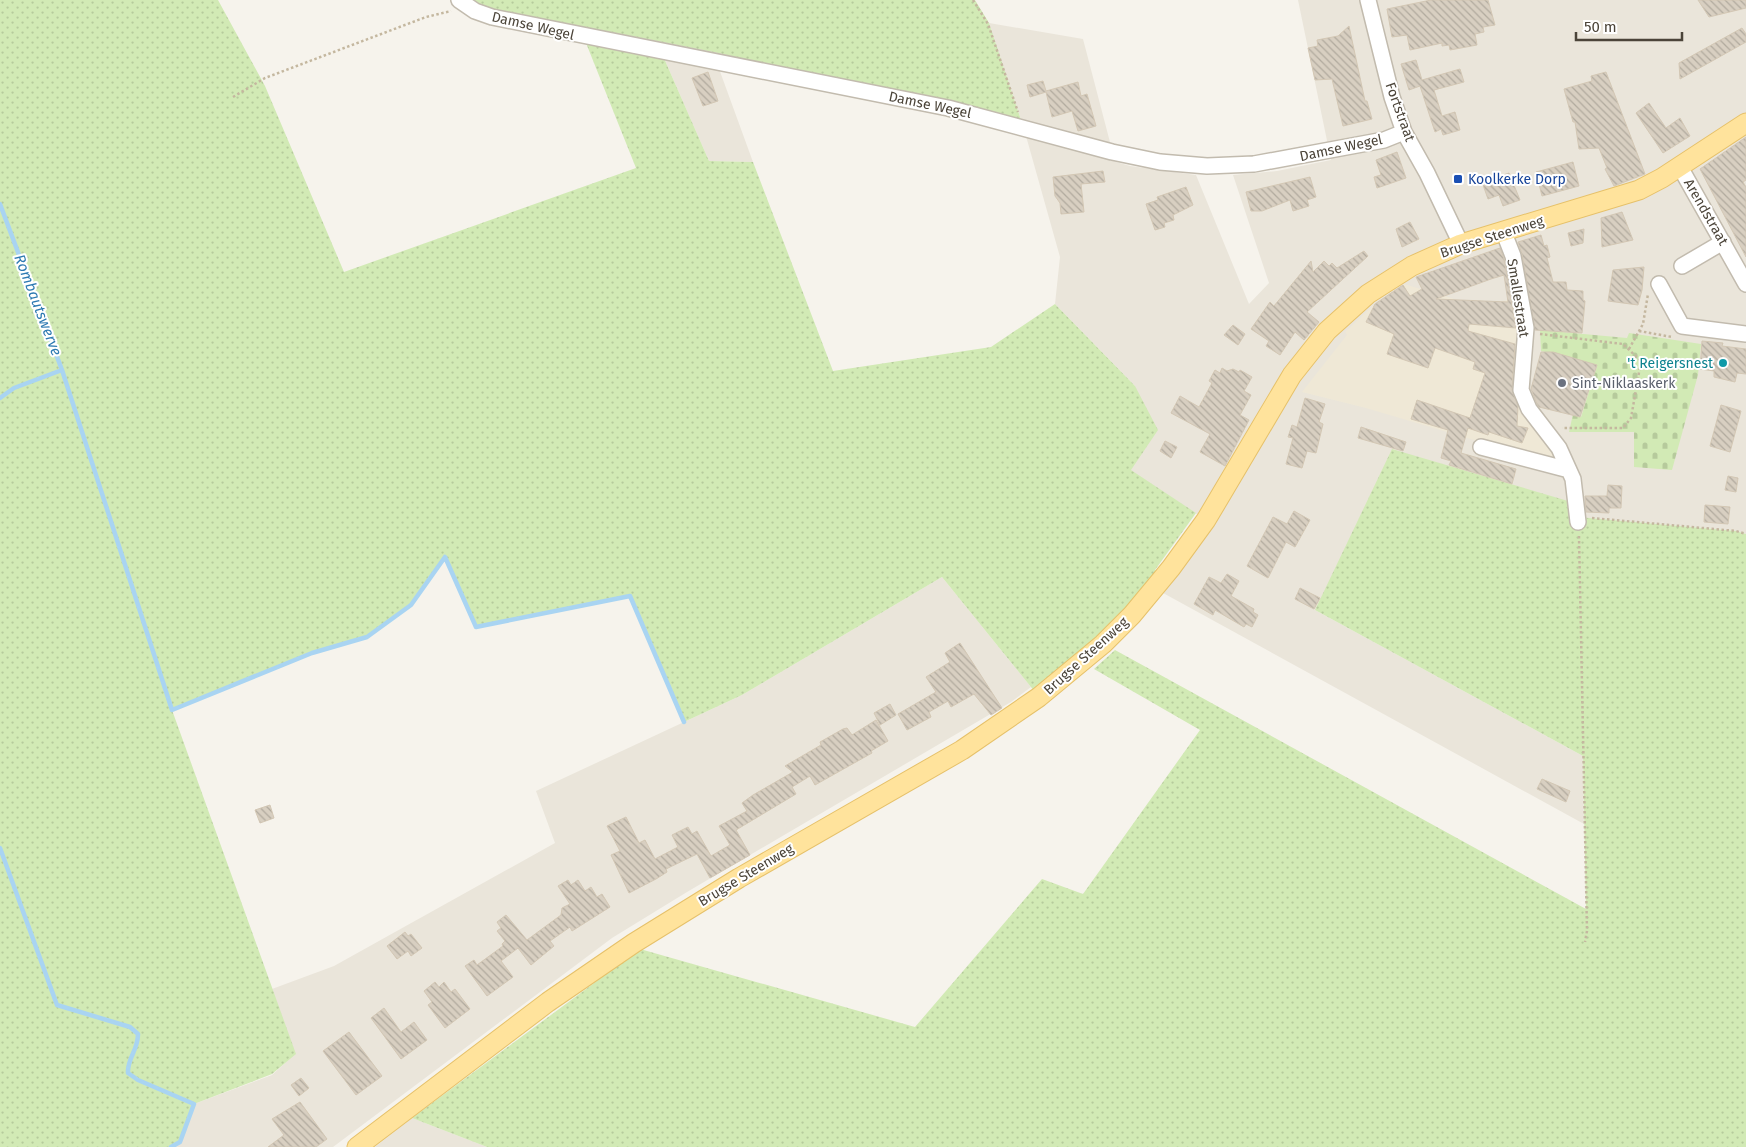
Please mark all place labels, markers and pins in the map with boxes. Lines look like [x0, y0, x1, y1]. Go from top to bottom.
place label: Koolkerke Dorp [1468, 171, 1566, 188]
marker: Koolkerke Dorp [1452, 173, 1464, 185]
place label: 't Reigersnest [1627, 355, 1714, 372]
marker: 't Reigersnest [1717, 357, 1729, 369]
place label: Sint-Niklaaskerk [1572, 375, 1676, 392]
marker: Sint-Niklaaskerk [1556, 377, 1568, 389]

